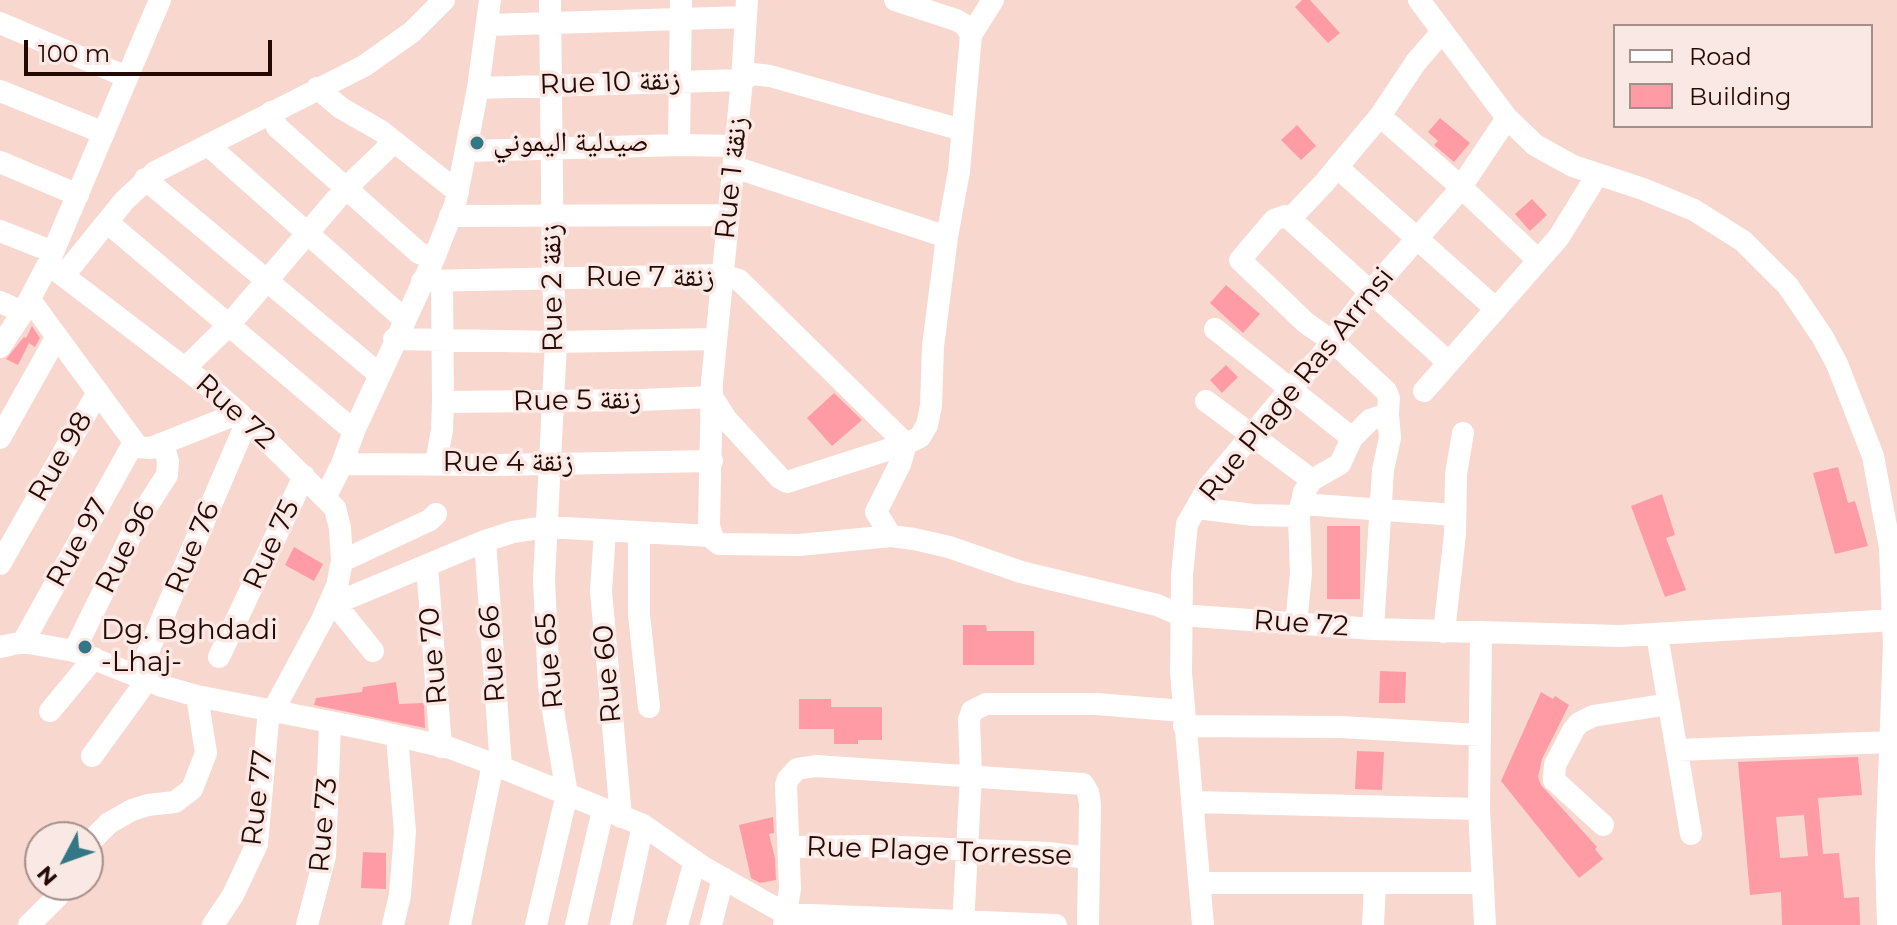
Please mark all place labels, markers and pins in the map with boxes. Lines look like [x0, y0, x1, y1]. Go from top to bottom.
place label: صيدلية اليموني [493, 126, 649, 160]
marker: صيدلية اليموني [468, 134, 486, 152]
place label: Dg. Bghdadi -Lhaj- [101, 614, 278, 680]
marker: Dg. Bghdadi -Lhaj- [76, 638, 94, 656]

